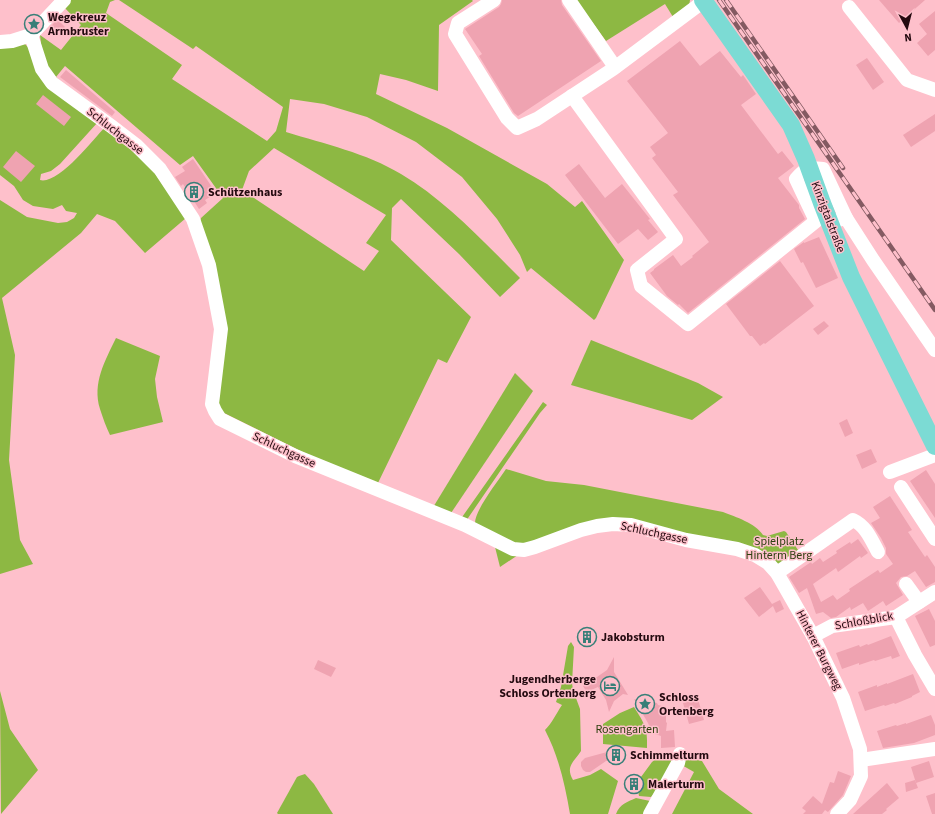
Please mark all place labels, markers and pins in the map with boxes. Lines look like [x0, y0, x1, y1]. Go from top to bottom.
place label: Wegekreuz Armbruster [47, 9, 109, 40]
place icon: Wegekreuz Armbruster [23, 13, 45, 35]
building icon: Schützenhaus [183, 181, 205, 203]
place label: Schützenhaus [208, 184, 282, 201]
building icon: Jakobsturm [576, 626, 598, 648]
place label: Jakobsturm [601, 629, 665, 646]
place label: Jugendherberge Schloss Ortenberg [499, 671, 597, 702]
hotel icon: Jugendherberge Schloss Ortenberg [599, 675, 621, 697]
place label: Schloss Ortenberg [659, 689, 714, 720]
place icon: Schloss Ortenberg [634, 693, 656, 715]
building icon: Schimmelturm [605, 744, 627, 766]
place label: Schimmelturm [630, 747, 709, 764]
building icon: Malerturm [623, 773, 645, 795]
place label: Malerturm [648, 776, 704, 793]

